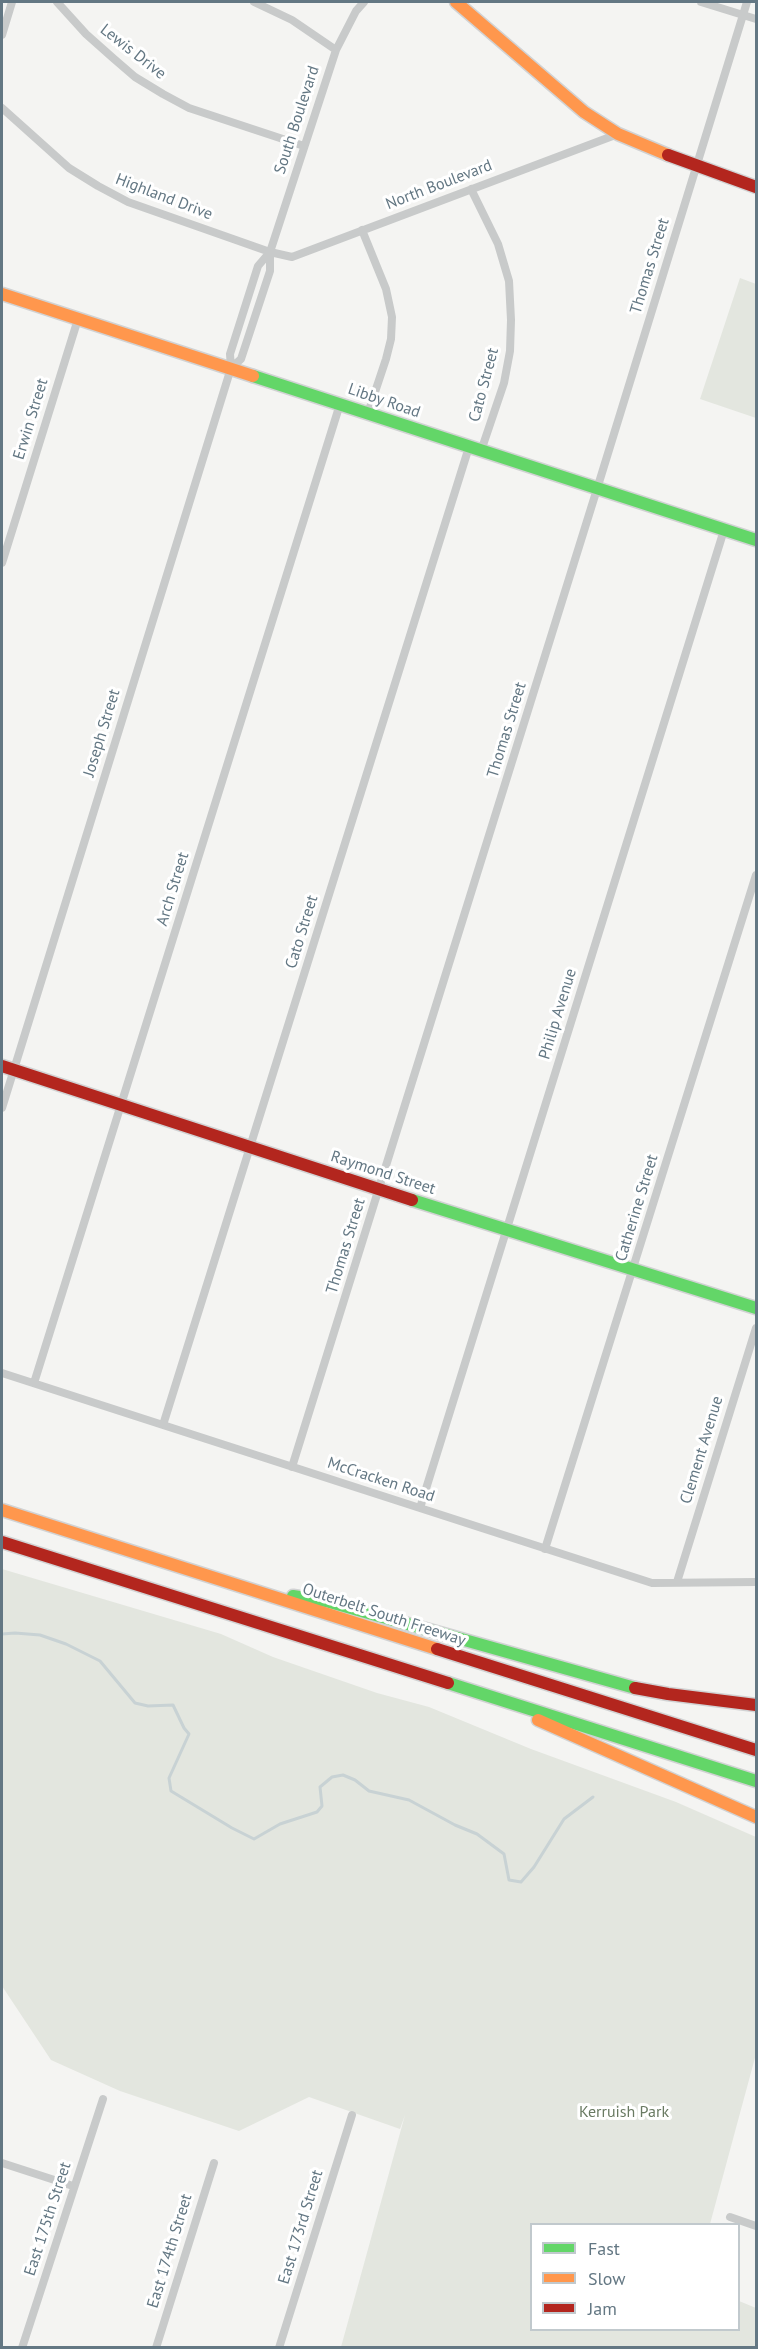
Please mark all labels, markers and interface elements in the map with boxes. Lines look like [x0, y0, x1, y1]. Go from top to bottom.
street label: Lewis Drive [96, 20, 170, 84]
street label: South Boulevard [270, 63, 324, 177]
street label: North Boulevard [383, 156, 495, 214]
street label: Highland Drive [113, 170, 215, 224]
street label: Thomas Street [626, 216, 674, 316]
street label: Cato Street [465, 346, 503, 424]
street label: Erwin Street [10, 376, 52, 462]
street label: Libby Road [345, 380, 423, 422]
street label: Thomas Street [483, 680, 531, 780]
street label: Joseph Street [80, 687, 124, 779]
street label: Arch Street [153, 850, 193, 928]
street label: Cato Street [282, 893, 322, 971]
street label: Philip Avenue [535, 966, 581, 1062]
street label: Raymond Street [328, 1147, 438, 1199]
street label: Catherine Street [612, 1152, 662, 1264]
street label: Thomas Street [322, 1196, 370, 1296]
street label: Clement Avenue [677, 1394, 727, 1506]
street label: McCracken Road [325, 1454, 437, 1506]
street label: Outerbelt South Freeway [300, 1580, 468, 1650]
park label: Kerruish Park [579, 2102, 669, 2122]
street label: East 175th Street [21, 2160, 75, 2278]
street label: East 173rd Street [275, 2168, 327, 2286]
street label: East 174th Street [144, 2192, 196, 2310]
legend [530, 2223, 740, 2331]
text: Fast [588, 2237, 620, 2260]
text: Slow [588, 2267, 626, 2290]
text: Jam [588, 2297, 617, 2320]

